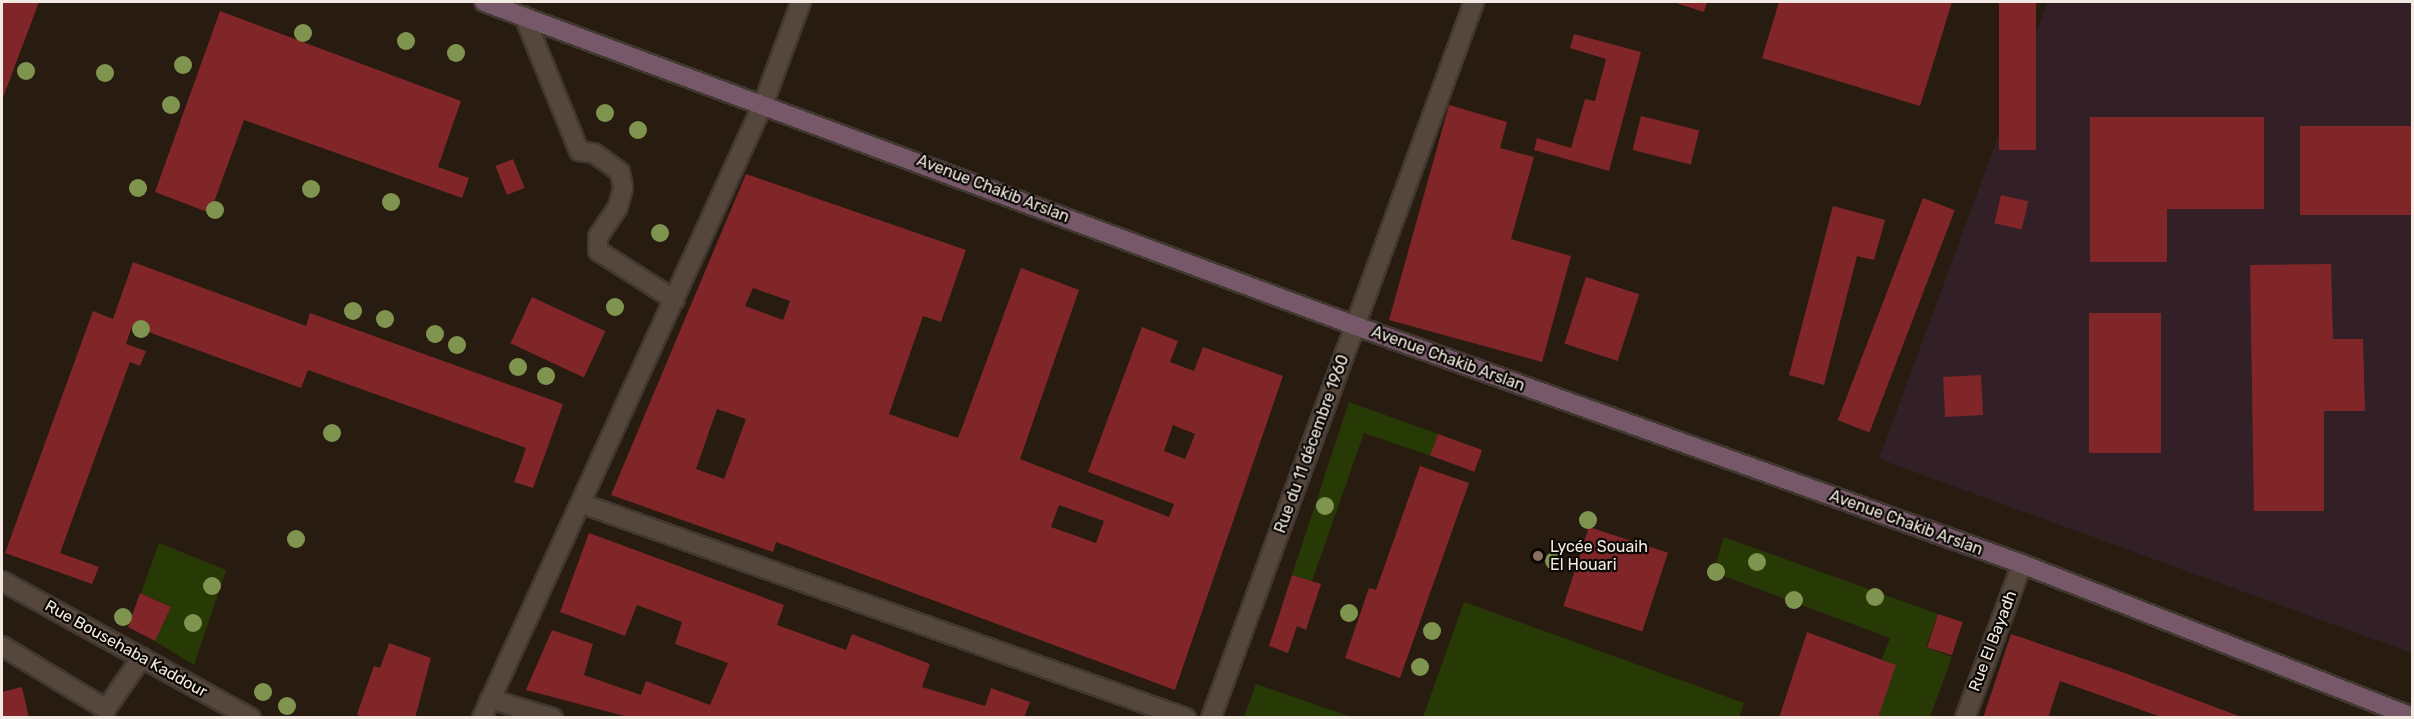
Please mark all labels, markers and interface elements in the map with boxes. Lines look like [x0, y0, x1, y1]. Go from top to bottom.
street label: Avenue Chakib Arslan [914, 151, 1072, 227]
street label: Avenue Chakib Arslan [1369, 322, 1527, 396]
street label: Rue du 11 décembre 1960 [1271, 352, 1353, 536]
street label: Avenue Chakib Arslan [1827, 486, 1985, 560]
place label: Lycée Souaih El Houari [1550, 537, 1648, 575]
marker: Lycée Souaih El Houari [1531, 549, 1545, 563]
street label: Rue El Bayadh [1965, 588, 2021, 694]
street label: Rue Bousehaba Kaddour [41, 596, 211, 702]

